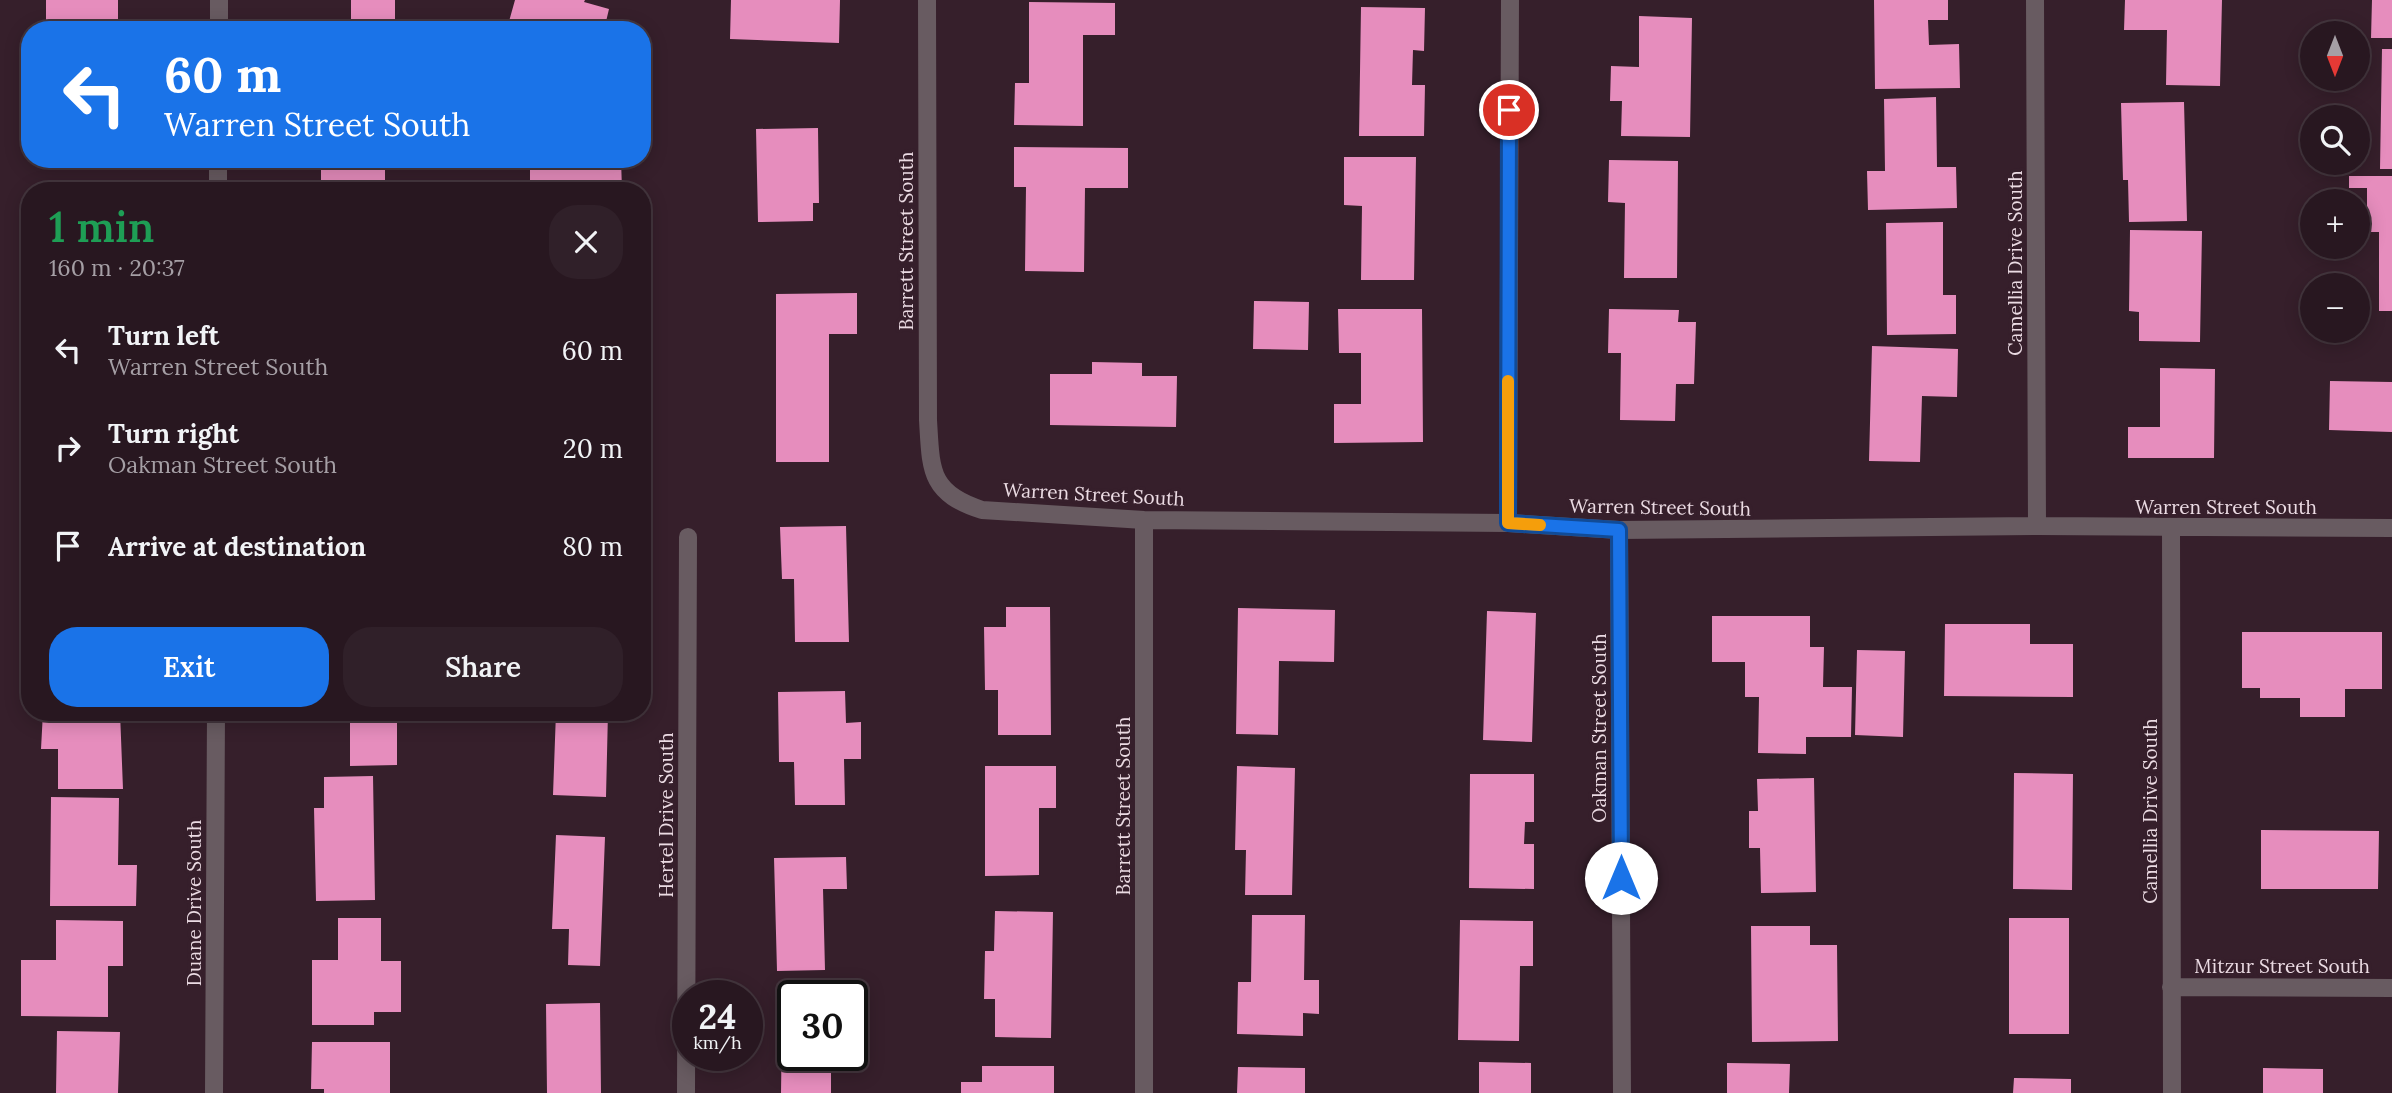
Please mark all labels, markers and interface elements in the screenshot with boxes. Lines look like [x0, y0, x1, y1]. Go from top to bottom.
north arrow [2300, 21, 2370, 91]
map controls [2300, 21, 2370, 343]
text: 60 m [164, 43, 281, 105]
icon: left [49, 49, 140, 140]
pin [1479, 80, 1539, 140]
icon: arrive [1490, 91, 1528, 129]
text: Warren Street South [164, 104, 470, 145]
button: search [2300, 105, 2370, 175]
street label: Barrett Street South [894, 152, 918, 330]
street label: Camellia Drive South [2003, 170, 2027, 356]
button: + [2300, 189, 2370, 259]
text: 1 min [49, 200, 154, 254]
button: close [549, 205, 623, 279]
text: 160 m · 20:37 [49, 253, 185, 282]
button: − [2300, 273, 2370, 343]
text: Turn left [108, 319, 219, 352]
icon: left [49, 331, 87, 369]
text: 60 m [562, 334, 623, 367]
text: Warren Street South [108, 352, 328, 381]
text: Turn right [108, 417, 239, 450]
icon: right [49, 429, 87, 467]
text: 20 m [563, 432, 623, 465]
text: Oakman Street South [108, 450, 337, 479]
street label: Warren Street South [1003, 477, 1185, 511]
street label: Warren Street South [1569, 493, 1751, 521]
street label: Warren Street South [2135, 495, 2317, 519]
icon: arrive [49, 527, 87, 565]
text: Arrive at destination [108, 530, 366, 563]
text: 80 m [562, 530, 623, 563]
button: Exit [49, 627, 329, 707]
button: Share [343, 627, 623, 707]
street label: Oakman Street South [1587, 633, 1611, 823]
street label: Barrett Street South [1111, 717, 1135, 895]
street label: Camellia Drive South [2138, 718, 2162, 904]
street label: Hertel Drive South [654, 732, 678, 898]
street label: Duane Drive South [182, 820, 206, 986]
position arrow [1584, 841, 1658, 915]
street label: Mitzur Street South [2194, 954, 2370, 978]
speed limit sign: 30 [777, 980, 868, 1071]
text: 24 [699, 994, 736, 1039]
text: km/h [693, 1031, 742, 1054]

